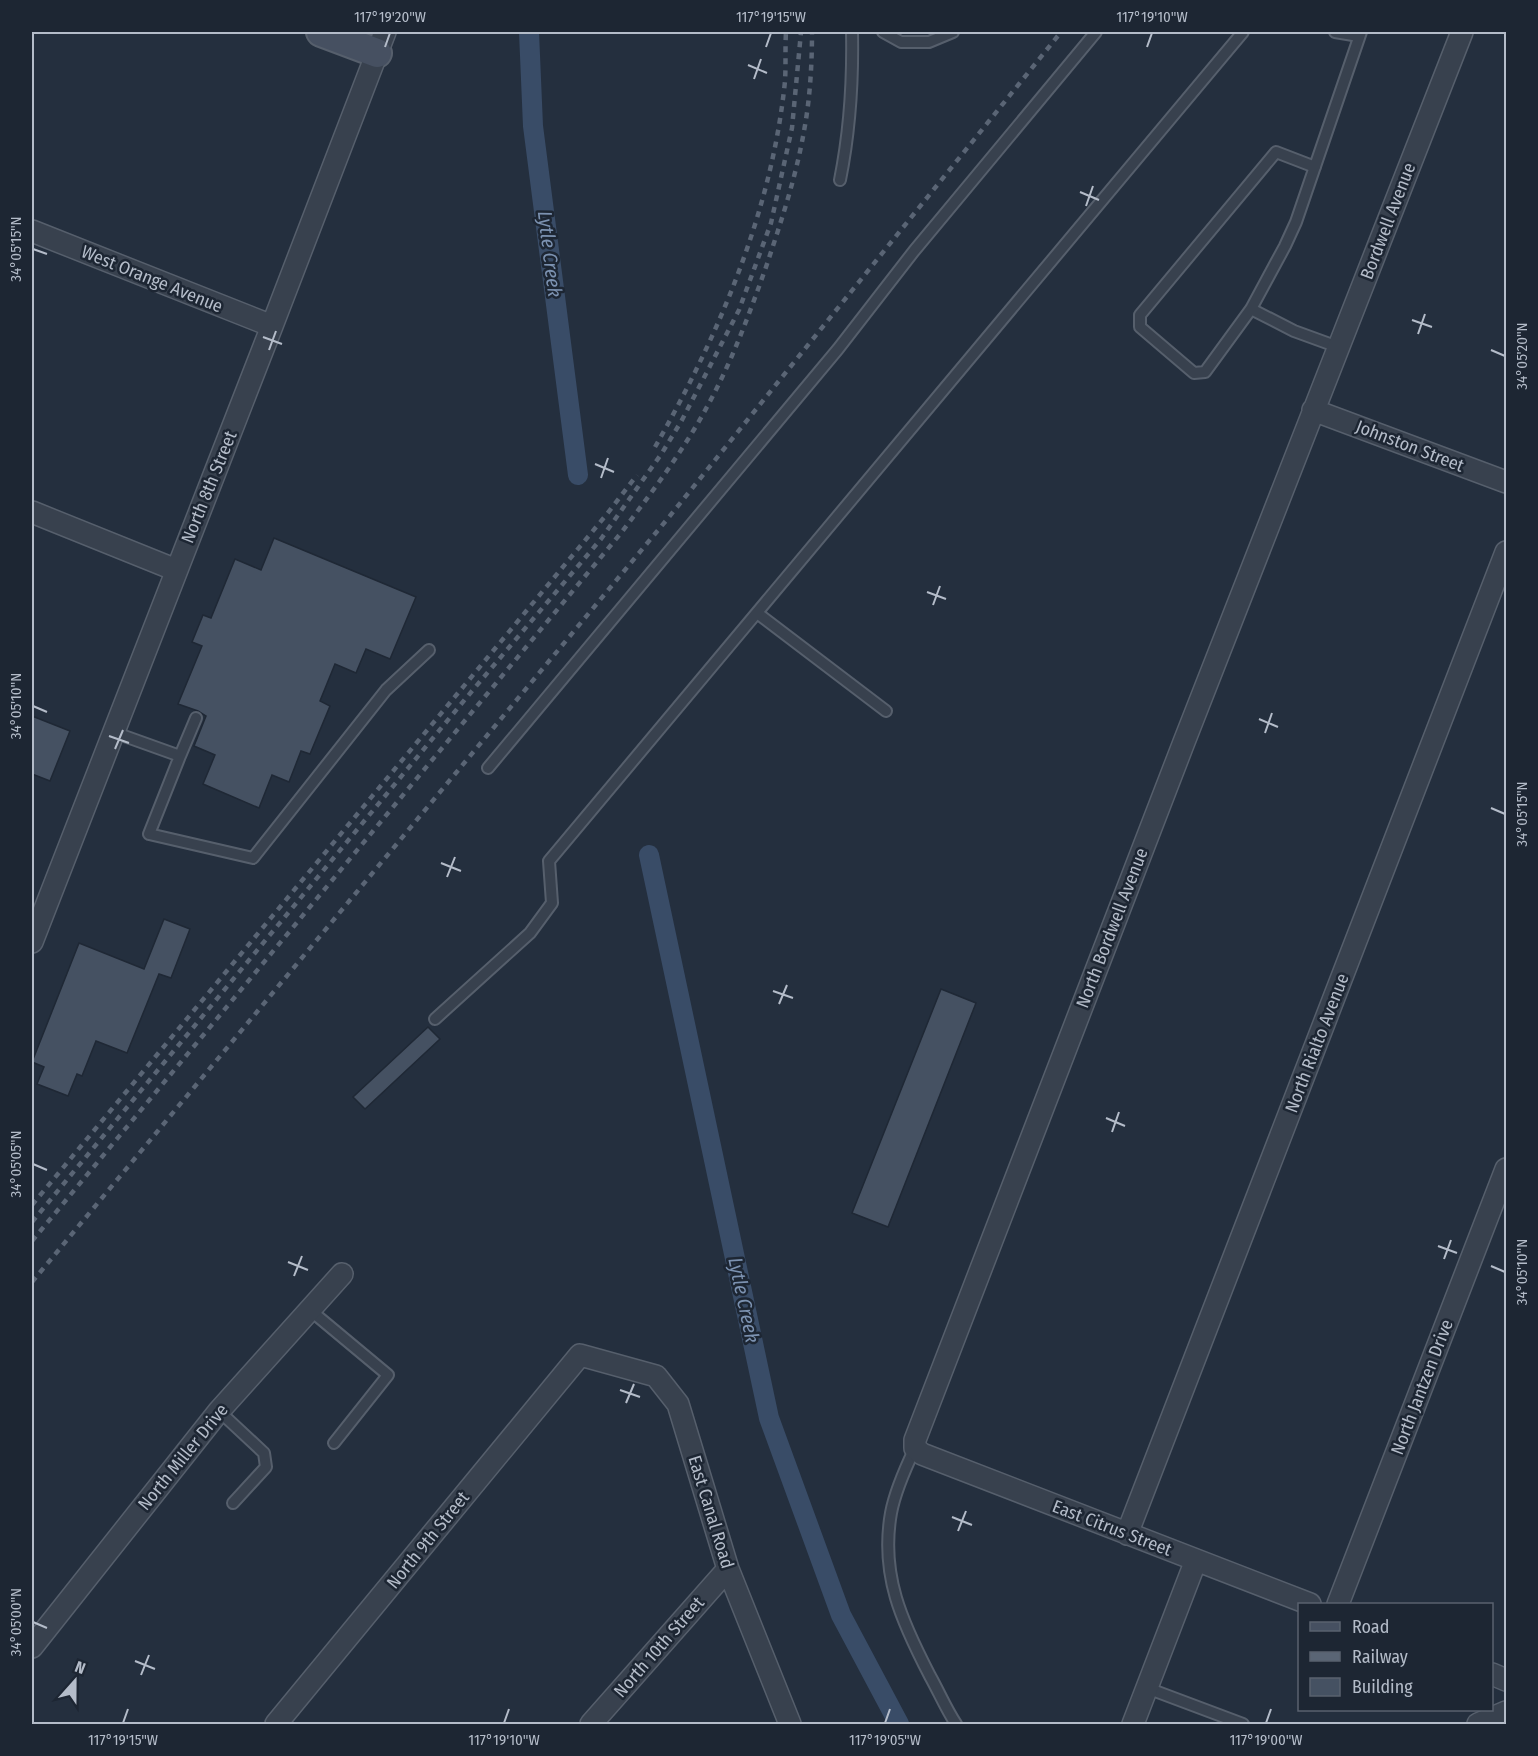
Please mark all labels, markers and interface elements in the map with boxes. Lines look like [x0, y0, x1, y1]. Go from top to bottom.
text: 117°19'20"W [354, 8, 426, 26]
text: 117°19'15"W [736, 8, 806, 26]
text: 117°19'10"W [1116, 8, 1188, 26]
street label: Bordwell Avenue [1356, 159, 1420, 282]
water label: Lytle Creek [533, 209, 567, 299]
text: 34°05'15"N [7, 216, 25, 282]
street label: West Orange Avenue [78, 241, 226, 317]
text: 34°05'20"N [1513, 322, 1531, 390]
street label: Johnston Street [1353, 415, 1467, 477]
street label: North 8th Street [176, 428, 242, 546]
text: 34°05'10"N [7, 673, 25, 739]
text: 34°05'15"N [1513, 781, 1531, 847]
street label: North Bordwell Avenue [1071, 845, 1153, 1011]
street label: North Rialto Avenue [1280, 970, 1354, 1116]
text: 34°05'05"N [7, 1130, 25, 1198]
text: 34°05'10"N [1513, 1239, 1531, 1305]
water label: Lytle Creek [723, 1255, 765, 1345]
street label: North Jantzen Drive [1386, 1316, 1458, 1458]
street label: North Miller Drive [133, 1399, 233, 1515]
street label: East Canal Road [683, 1453, 739, 1571]
street label: North 9th Street [382, 1487, 474, 1593]
street label: East Citrus Street [1049, 1495, 1175, 1561]
text: 34°05'00"N [7, 1588, 25, 1656]
street label: North 10th Street [609, 1592, 709, 1702]
legend [1298, 1603, 1493, 1711]
text: Road [1352, 1616, 1389, 1638]
text: Railway [1352, 1646, 1408, 1668]
north arrow [45, 1651, 105, 1711]
text: N [72, 1657, 88, 1678]
text: Building [1352, 1676, 1413, 1698]
text: 117°19'15"W [88, 1731, 158, 1749]
text: 117°19'10"W [468, 1731, 540, 1749]
text: 117°19'05"W [849, 1731, 921, 1749]
text: 117°19'00"W [1229, 1731, 1303, 1749]

